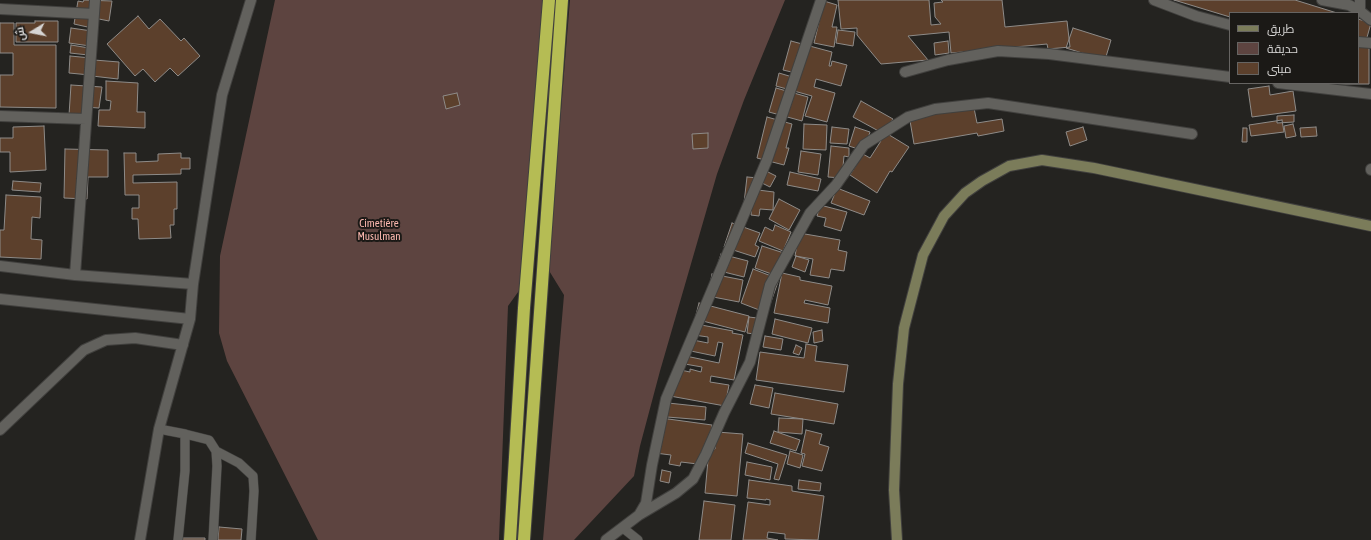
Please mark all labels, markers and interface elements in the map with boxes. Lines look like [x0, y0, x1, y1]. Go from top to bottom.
north arrow [12, 12, 52, 52]
legend [1229, 12, 1359, 84]
text: طريق [1267, 22, 1294, 36]
text: ش [13, 26, 27, 42]
text: حديقة [1267, 42, 1298, 56]
text: مبنى [1267, 62, 1292, 76]
park label: Cimetière Musulman [357, 217, 401, 243]

